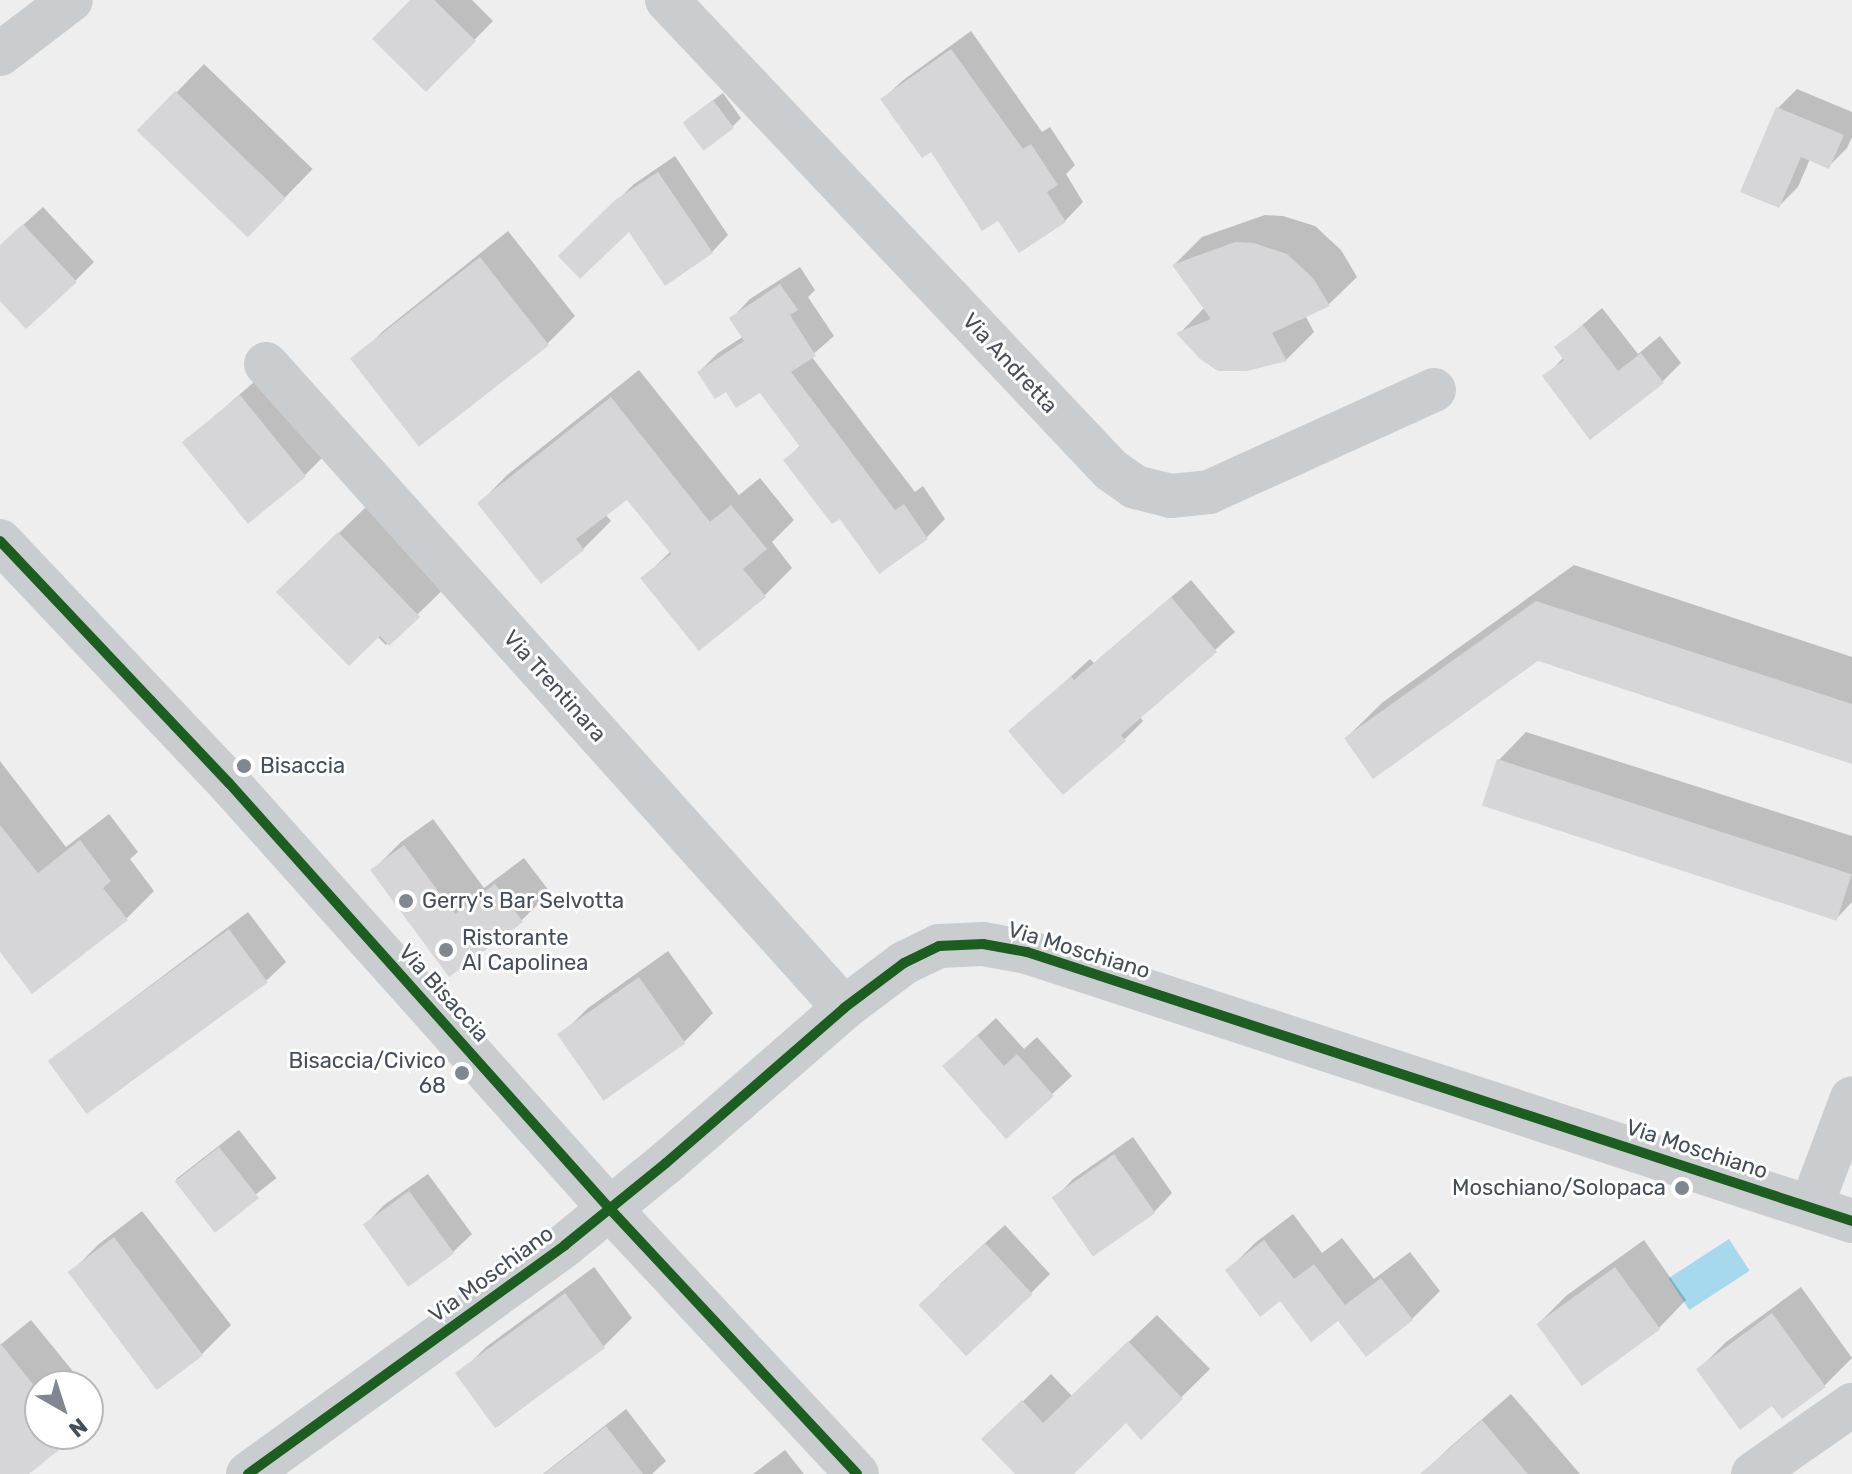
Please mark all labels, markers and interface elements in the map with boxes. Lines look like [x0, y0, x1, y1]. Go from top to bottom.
street label: Via Andretta [957, 307, 1063, 419]
street label: Via Trentinara [498, 625, 612, 747]
place label: Bisaccia [260, 753, 345, 779]
marker: Bisaccia [235, 757, 253, 775]
place label: Gerry's Bar Selvotta [422, 888, 625, 914]
marker: Gerry's Bar Selvotta [397, 892, 415, 910]
street label: Via Moschiano [1005, 916, 1153, 984]
place label: Ristorante Al Capolinea [462, 924, 588, 976]
street label: Via Bisaccia [393, 939, 495, 1047]
marker: Ristorante Al Capolinea [437, 941, 455, 959]
place label: Bisaccia/Civico 68 [288, 1047, 446, 1098]
marker: Bisaccia/Civico 68 [453, 1064, 471, 1082]
street label: Via Moschiano [1623, 1114, 1771, 1184]
place label: Moschiano/Solopaca [1452, 1175, 1666, 1201]
marker: Moschiano/Solopaca [1673, 1179, 1691, 1197]
street label: Via Moschiano [424, 1220, 558, 1328]
north arrow [24, 1370, 104, 1450]
text: N [64, 1412, 93, 1443]

